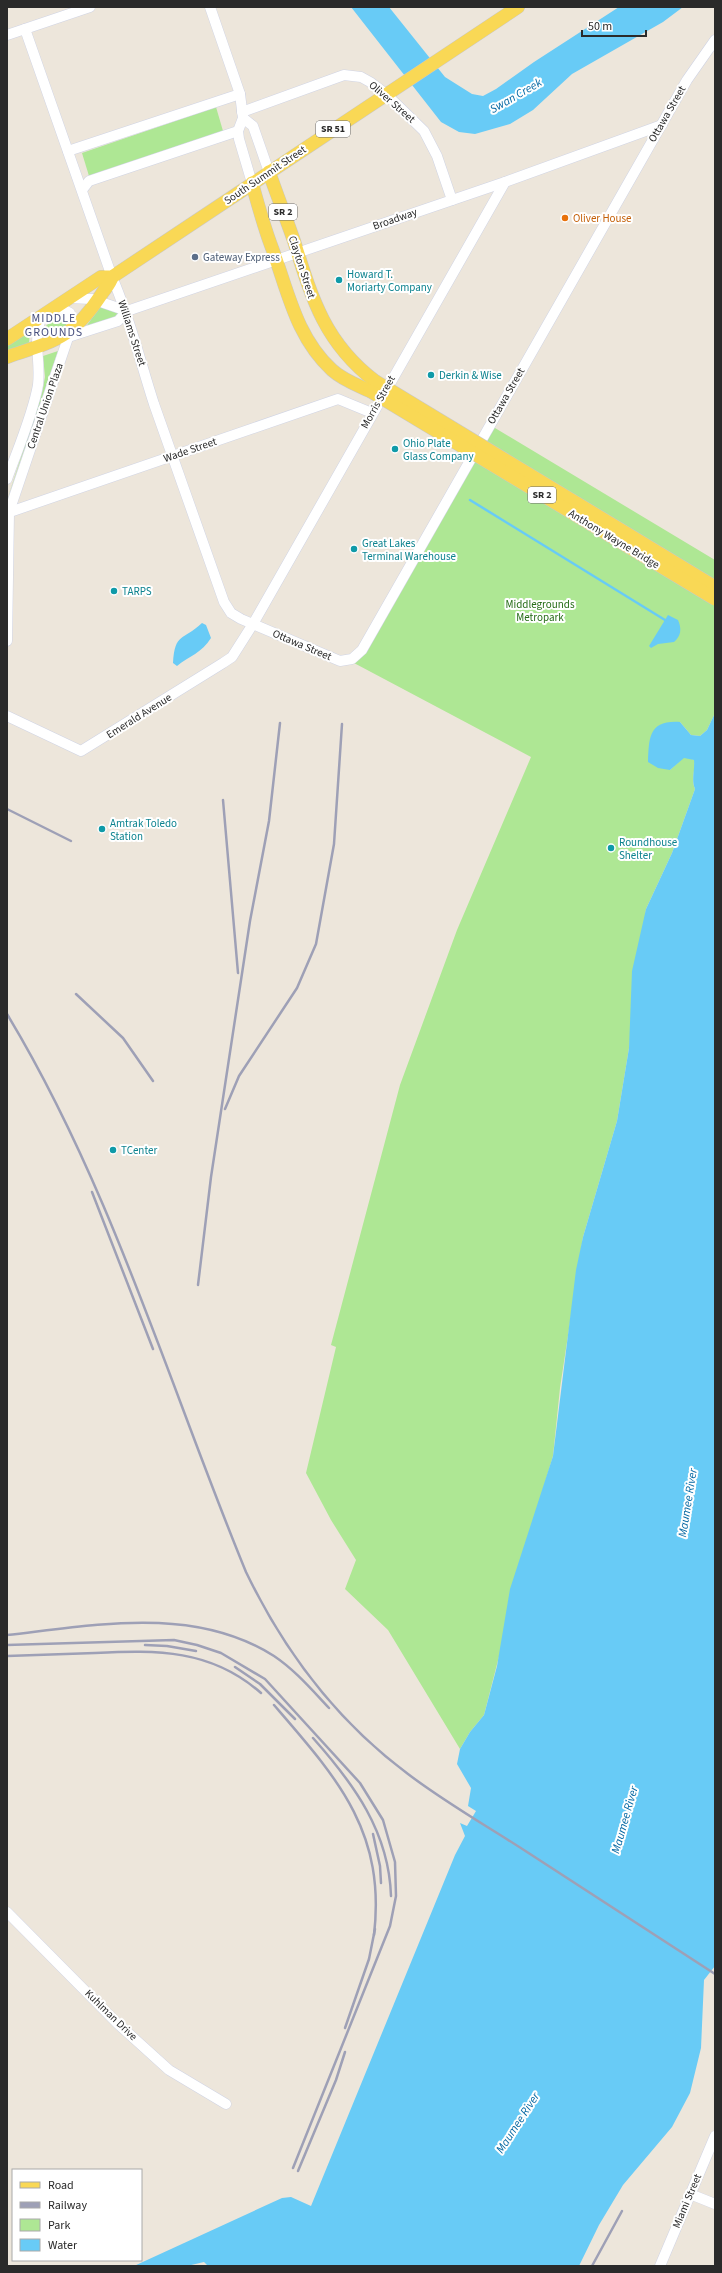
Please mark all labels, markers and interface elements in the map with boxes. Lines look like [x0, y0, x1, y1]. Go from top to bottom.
scale bar [582, 12, 646, 38]
text: 50 m [588, 18, 612, 35]
water label: Swan Creek [487, 74, 545, 118]
street label: Oliver Street [366, 78, 419, 127]
street label: Ottawa Street [645, 83, 689, 145]
road number: SR 51 [316, 121, 350, 137]
street label: South Summit Street [221, 142, 309, 208]
road number: SR 2 [269, 204, 297, 220]
street label: Broadway [371, 204, 419, 234]
place label: Oliver House [573, 211, 632, 226]
marker: Oliver House [560, 213, 570, 223]
street label: Clayton Street [285, 234, 319, 301]
place label: Gateway Express [203, 250, 280, 265]
marker: Gateway Express [190, 252, 200, 262]
place label: Howard T. Moriarty Company [347, 267, 432, 295]
marker: Howard T. Moriarty Company [334, 275, 344, 285]
street label: Williams Street [114, 298, 150, 368]
district label: MIDDLE GROUNDS [25, 310, 83, 341]
street label: Central Union Plaza [23, 361, 67, 451]
street label: Ottawa Street [484, 365, 528, 427]
place label: Derkin & Wise [439, 368, 502, 383]
marker: Derkin & Wise [426, 370, 436, 380]
street label: Morris Street [357, 372, 399, 431]
street label: Wade Street [161, 434, 219, 466]
place label: Ohio Plate Glass Company [403, 436, 474, 464]
marker: Ohio Plate Glass Company [390, 444, 400, 454]
road number: SR 2 [528, 487, 556, 503]
street label: Anthony Wayne Bridge [566, 506, 663, 572]
place label: Great Lakes Terminal Warehouse [362, 536, 457, 564]
marker: Great Lakes Terminal Warehouse [349, 544, 359, 554]
place label: TARPS [122, 584, 152, 599]
marker: TARPS [109, 586, 119, 596]
park label: Middlegrounds Metropark [506, 597, 575, 625]
street label: Ottawa Street [270, 626, 334, 664]
street label: Emerald Avenue [103, 690, 175, 742]
place label: Amtrak Toledo Station [110, 816, 177, 844]
marker: Amtrak Toledo Station [97, 824, 107, 834]
place label: Roundhouse Shelter [619, 835, 678, 863]
marker: Roundhouse Shelter [606, 843, 616, 853]
place label: TCenter [121, 1143, 157, 1158]
marker: TCenter [108, 1145, 118, 1155]
water label: Maumee River [674, 1467, 702, 1539]
water label: Maumee River [607, 1783, 643, 1856]
street label: Kuhlman Drive [81, 1986, 141, 2044]
water label: Maumee River [492, 2089, 545, 2157]
legend [12, 2169, 142, 2261]
street label: Miami Street [669, 2171, 705, 2231]
text: Road [48, 2177, 74, 2194]
text: Railway [48, 2197, 87, 2214]
text: Park [48, 2217, 70, 2234]
text: Water [48, 2237, 78, 2254]

